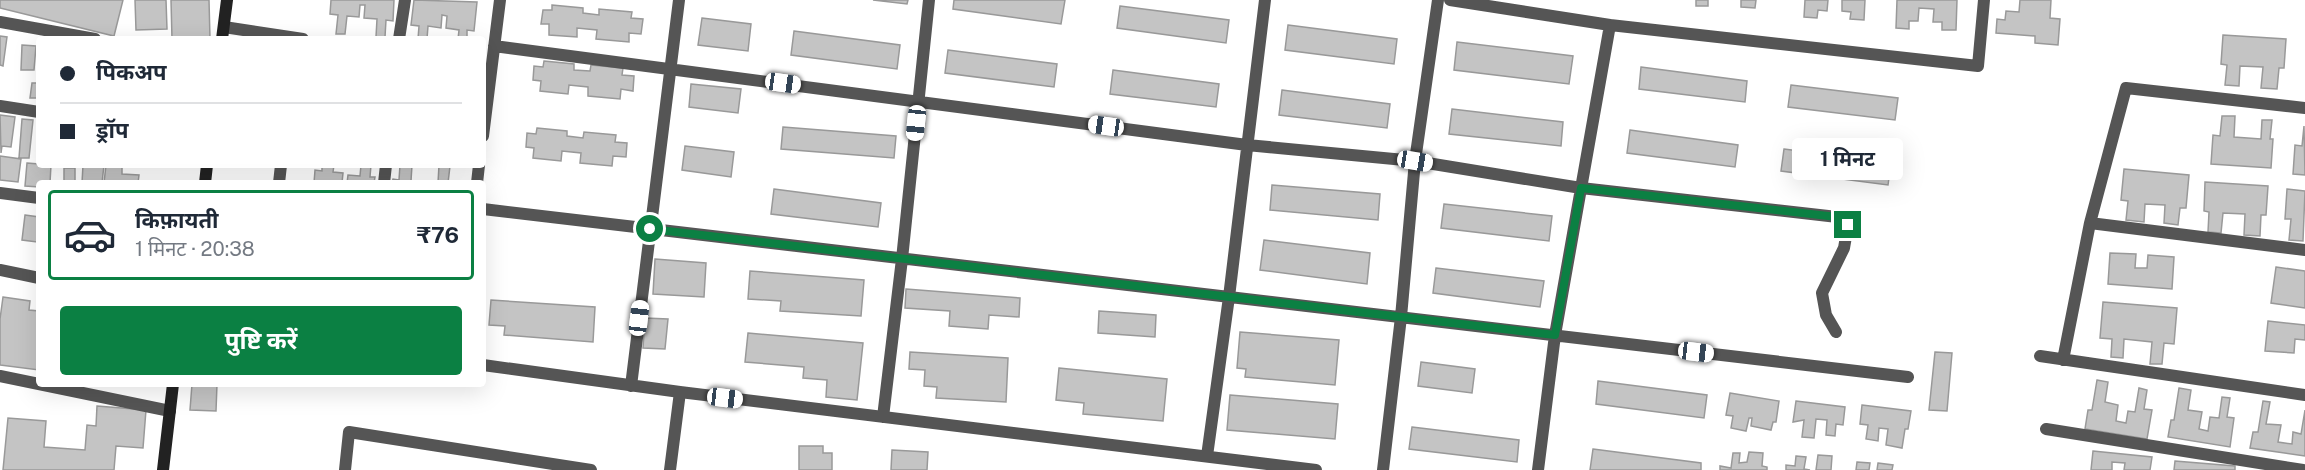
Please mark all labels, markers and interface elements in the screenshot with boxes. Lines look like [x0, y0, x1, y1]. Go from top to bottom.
text: पिकअप [96, 59, 167, 85]
car [764, 72, 802, 94]
car [905, 104, 927, 142]
car [1087, 115, 1125, 137]
text: ड्रॉप [96, 117, 129, 143]
callout: 1 मिनट [1792, 138, 1904, 180]
text: 1 मिनट [1820, 147, 1875, 171]
car [1396, 149, 1434, 173]
text: किफ़ायती [135, 207, 219, 233]
icon: car [63, 208, 117, 262]
route end [1834, 211, 1861, 238]
route start [636, 215, 663, 242]
text: ₹76 [417, 222, 459, 248]
text: 1 मिनट · 20:38 [135, 237, 255, 261]
car [628, 299, 650, 337]
button: पुष्टि करें [60, 306, 462, 375]
car [1677, 341, 1715, 363]
car [706, 387, 744, 409]

